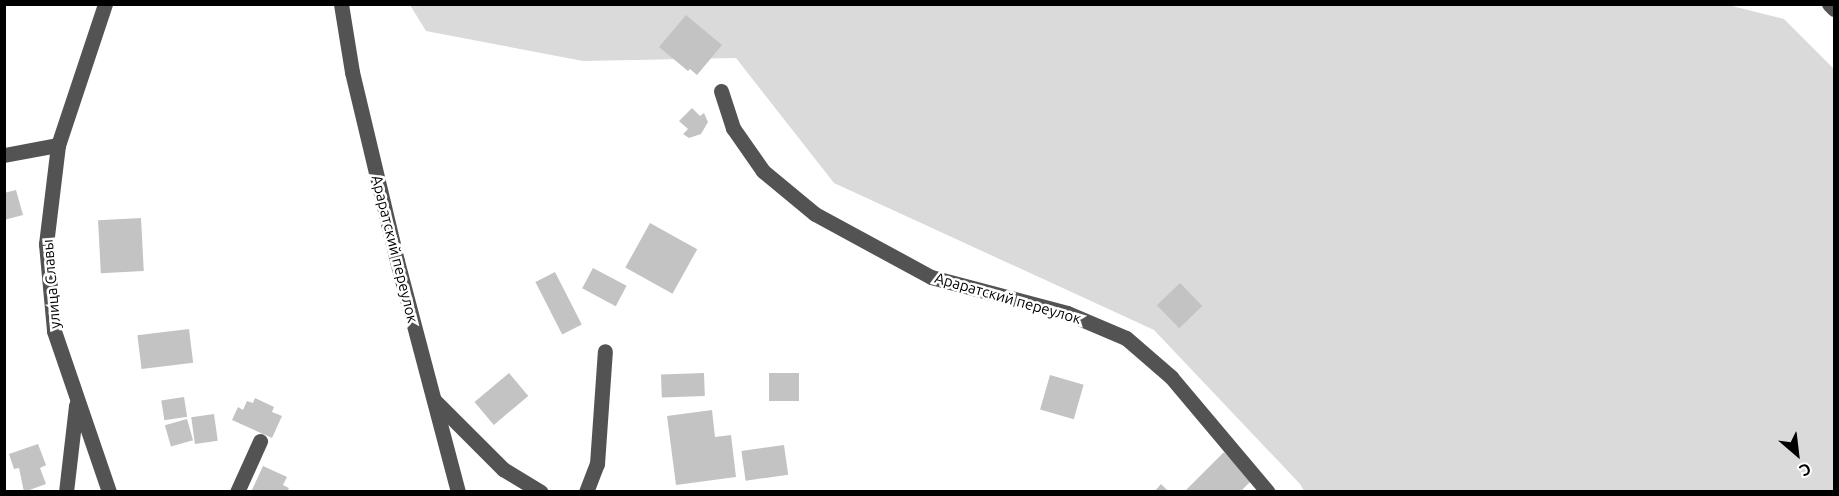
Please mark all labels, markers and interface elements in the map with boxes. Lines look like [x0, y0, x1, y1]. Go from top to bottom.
street label: Араратский переулок [368, 173, 422, 325]
street label: улица Славы [38, 238, 64, 330]
street label: Араратский переулок [933, 268, 1083, 328]
north arrow [1767, 424, 1827, 484]
text: С [1797, 460, 1814, 480]

